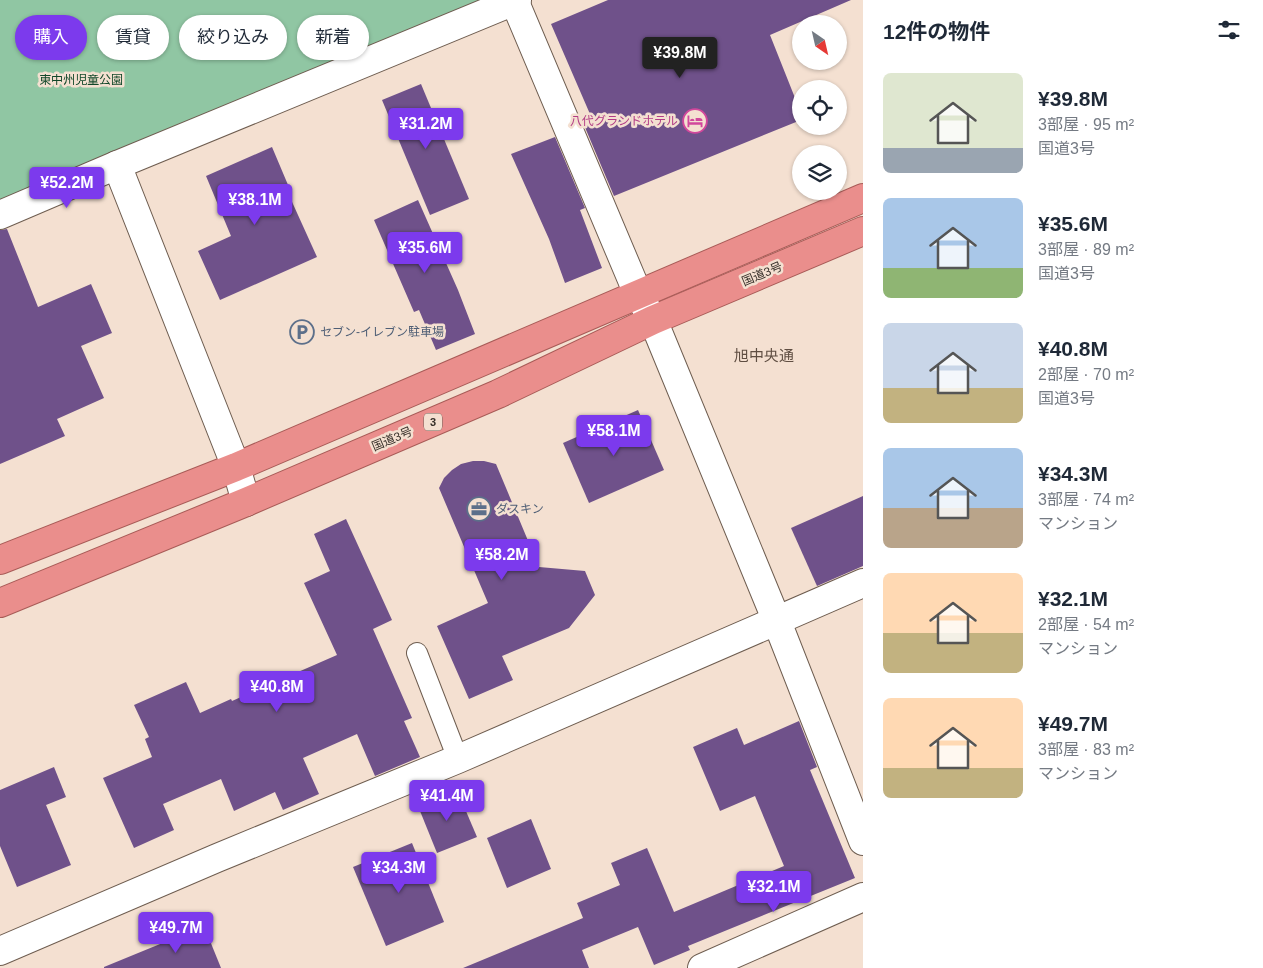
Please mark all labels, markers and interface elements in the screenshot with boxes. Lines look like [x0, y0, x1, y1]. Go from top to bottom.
chip: 購入 [15, 15, 87, 60]
chip: 賃貸 [97, 15, 169, 60]
chip: 絞り込み [179, 15, 287, 60]
chip: 新着 [297, 15, 369, 60]
north arrow [792, 15, 848, 70]
map controls [792, 15, 847, 200]
icon: filters [1215, 16, 1243, 44]
text: 12件の物件 [883, 20, 990, 43]
pin: ¥39.8M [639, 36, 721, 79]
text: ¥39.8M [653, 44, 707, 61]
park label: 東中州児童公園 [39, 73, 123, 87]
button: locate [792, 80, 847, 135]
text: ¥39.8M [1038, 87, 1108, 110]
icon: home [923, 93, 983, 153]
pin: ¥31.2M [385, 108, 467, 150]
hotel icon: 八代グランドホテル [682, 108, 708, 134]
place label: 八代グランドホテル [570, 114, 678, 128]
text: ¥31.2M [399, 115, 453, 132]
text: 3部屋 · 95 m² [1038, 116, 1134, 133]
text: 国道3号 [1038, 140, 1095, 157]
button: layers [792, 145, 847, 200]
pin: ¥52.2M [26, 166, 108, 209]
text: ¥52.2M [40, 174, 94, 191]
pin: ¥38.1M [214, 184, 296, 226]
text: ¥38.1M [228, 191, 282, 208]
text: ¥35.6M [1038, 212, 1108, 235]
icon: home [923, 218, 983, 278]
pin: ¥35.6M [384, 232, 466, 274]
text: ¥35.6M [398, 239, 452, 256]
text: 3部屋 · 89 m² [1038, 241, 1134, 258]
street label: 国道3号 [740, 259, 784, 289]
text: 国道3号 [1038, 265, 1095, 282]
parking icon: セブン-イレブン駐車場 [289, 319, 315, 345]
place label: セブン-イレブン駐車場 [320, 325, 444, 339]
text: ¥40.8M [1038, 337, 1108, 360]
icon: home [923, 343, 983, 403]
district label: 旭中央通 [734, 347, 794, 364]
text: 2部屋 · 70 m² [1038, 366, 1134, 383]
text: 国道3号 [1038, 390, 1095, 407]
road number: 3 [424, 414, 442, 431]
pin: ¥58.1M [573, 414, 655, 457]
text: ¥58.1M [587, 422, 641, 439]
street label: 国道3号 [370, 424, 414, 454]
text: ¥34.3M [1038, 462, 1108, 485]
icon: home [923, 468, 983, 528]
text: 3部屋 · 74 m² [1038, 491, 1134, 508]
office icon: ダスキン [466, 496, 492, 522]
place label: ダスキン [496, 502, 544, 516]
text: マンション [1038, 515, 1118, 532]
pin: ¥58.2M [461, 538, 543, 581]
text: ¥58.2M [475, 546, 529, 563]
text: ¥32.1M [1038, 587, 1108, 610]
icon: home [923, 593, 983, 653]
text: 2部屋 · 54 m² [1038, 616, 1134, 633]
text: マンション [1038, 640, 1118, 657]
pin: ¥40.8M [236, 670, 318, 713]
text: ¥40.8M [250, 678, 304, 695]
text: ¥49.7M [1038, 712, 1108, 735]
icon: home [923, 718, 983, 778]
text: 3部屋 · 83 m² [1038, 741, 1134, 758]
text: マンション [1038, 765, 1118, 782]
pin: ¥41.4M [406, 780, 488, 822]
text: ¥41.4M [420, 787, 474, 804]
pin: ¥34.3M [358, 852, 440, 894]
text: ¥34.3M [372, 859, 426, 876]
pin: ¥32.1M [733, 870, 815, 913]
text: ¥32.1M [747, 878, 801, 895]
pin: ¥49.7M [135, 912, 217, 954]
text: ¥49.7M [149, 919, 203, 936]

